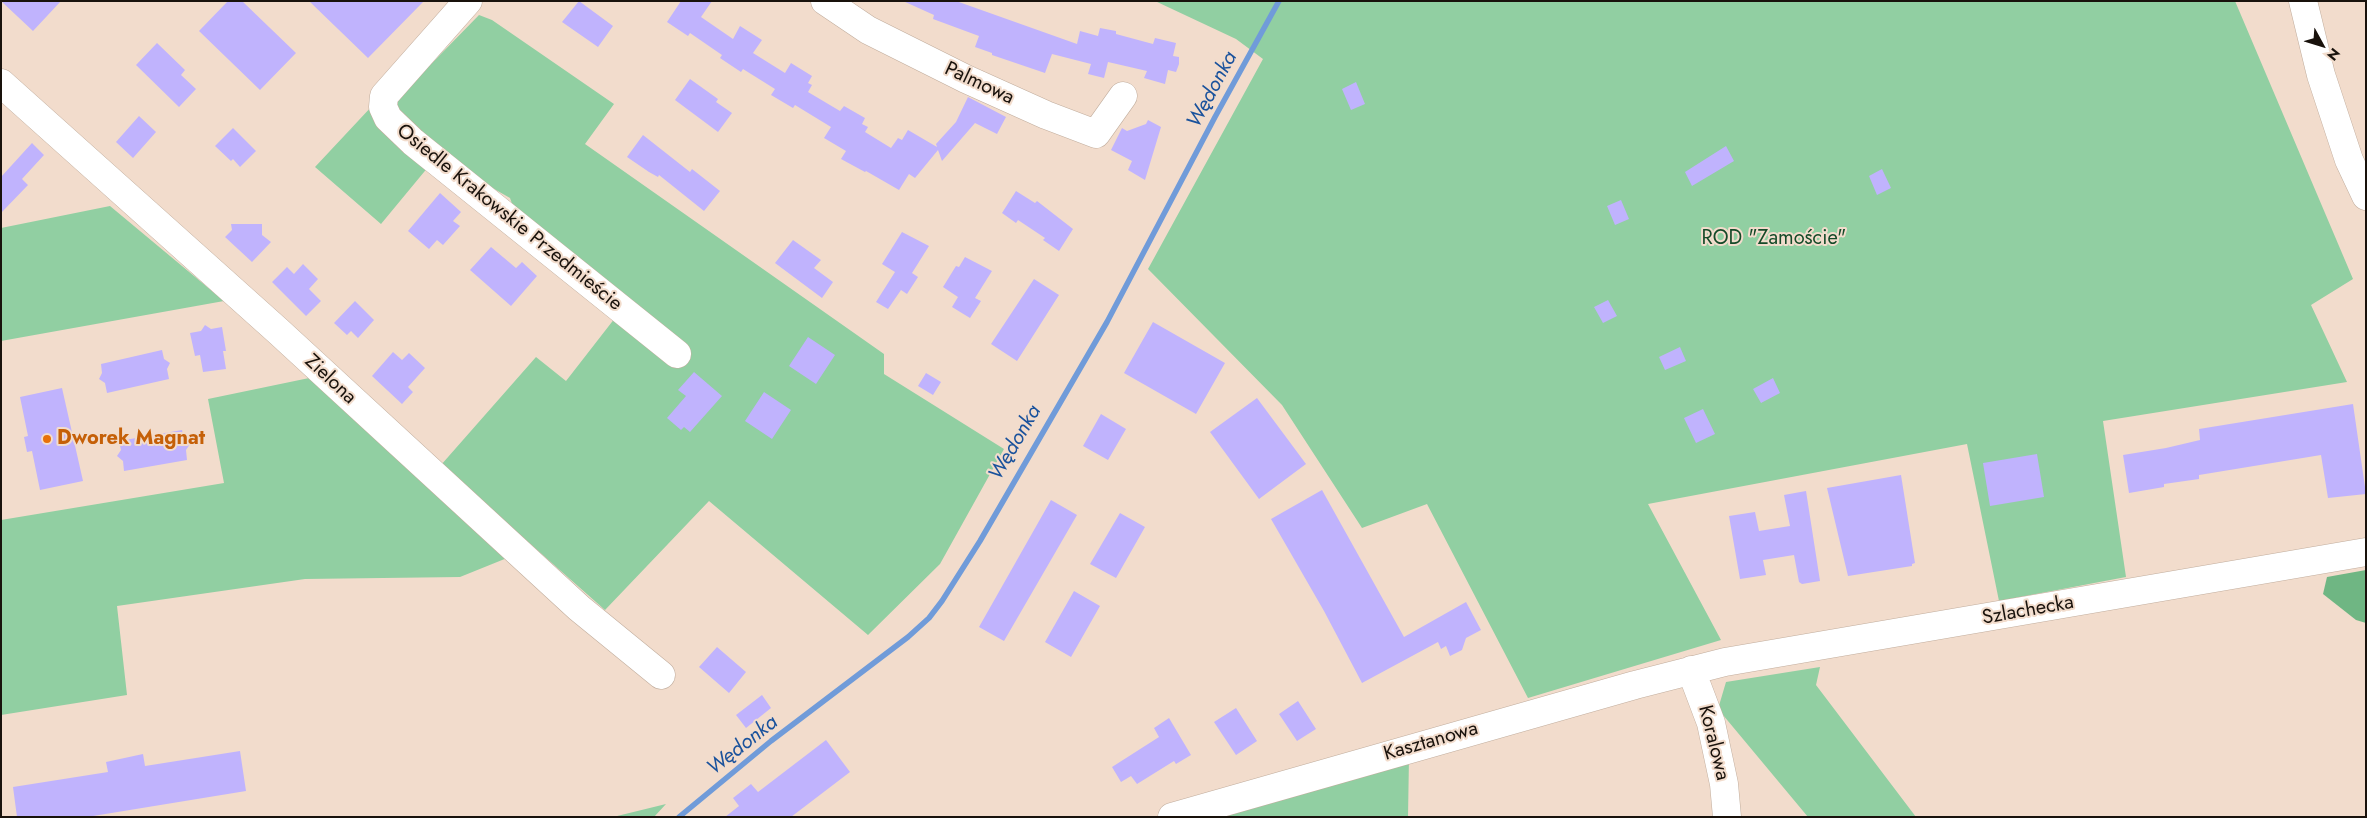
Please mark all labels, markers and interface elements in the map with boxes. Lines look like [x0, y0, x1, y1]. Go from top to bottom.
north arrow [2297, 20, 2347, 70]
text: N [2322, 44, 2345, 65]
water label: Wędonka [1182, 47, 1244, 133]
street label: Palmowa [940, 57, 1018, 111]
street label: Osiedle Krakowskie Przedmieście [391, 120, 627, 316]
park label: ROD "Zamoście" [1702, 227, 1846, 251]
street label: Zielona [299, 350, 361, 410]
water label: Wędonka [984, 401, 1048, 485]
place label: Dworek Magnat [57, 427, 205, 451]
marker: Dworek Magnat [41, 433, 53, 445]
street label: Szlachecka [1980, 591, 2076, 631]
street label: Koralowa [1692, 703, 1734, 783]
water label: Wędonka [703, 711, 783, 781]
street label: Kasztanowa [1381, 717, 1481, 767]

